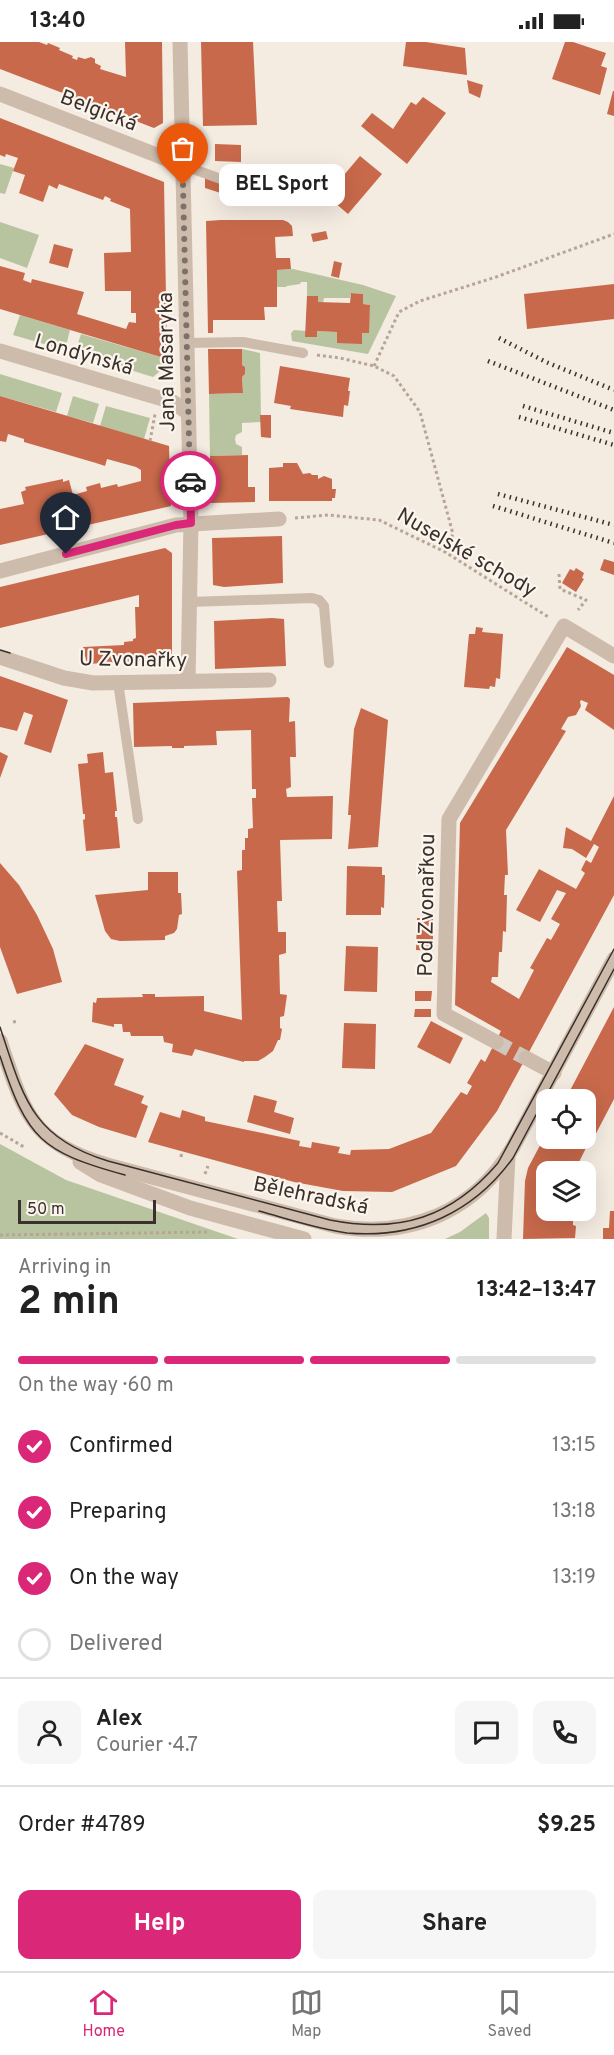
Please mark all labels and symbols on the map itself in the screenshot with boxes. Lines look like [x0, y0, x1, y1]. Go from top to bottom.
street label: Belgická [56, 84, 141, 138]
pin [157, 123, 208, 185]
callout: BEL Sport [219, 164, 345, 206]
street label: Jana Masaryka [153, 292, 182, 432]
street label: Londýnská [31, 328, 136, 383]
courier [160, 451, 220, 511]
pin [40, 492, 91, 554]
street label: Nuselské schody [392, 502, 541, 604]
street label: U Zvonařky [79, 646, 187, 675]
street label: Pod Zvonařkou [413, 833, 442, 977]
street label: Bělehradská [251, 1171, 371, 1222]
scale bar [18, 1197, 156, 1224]

